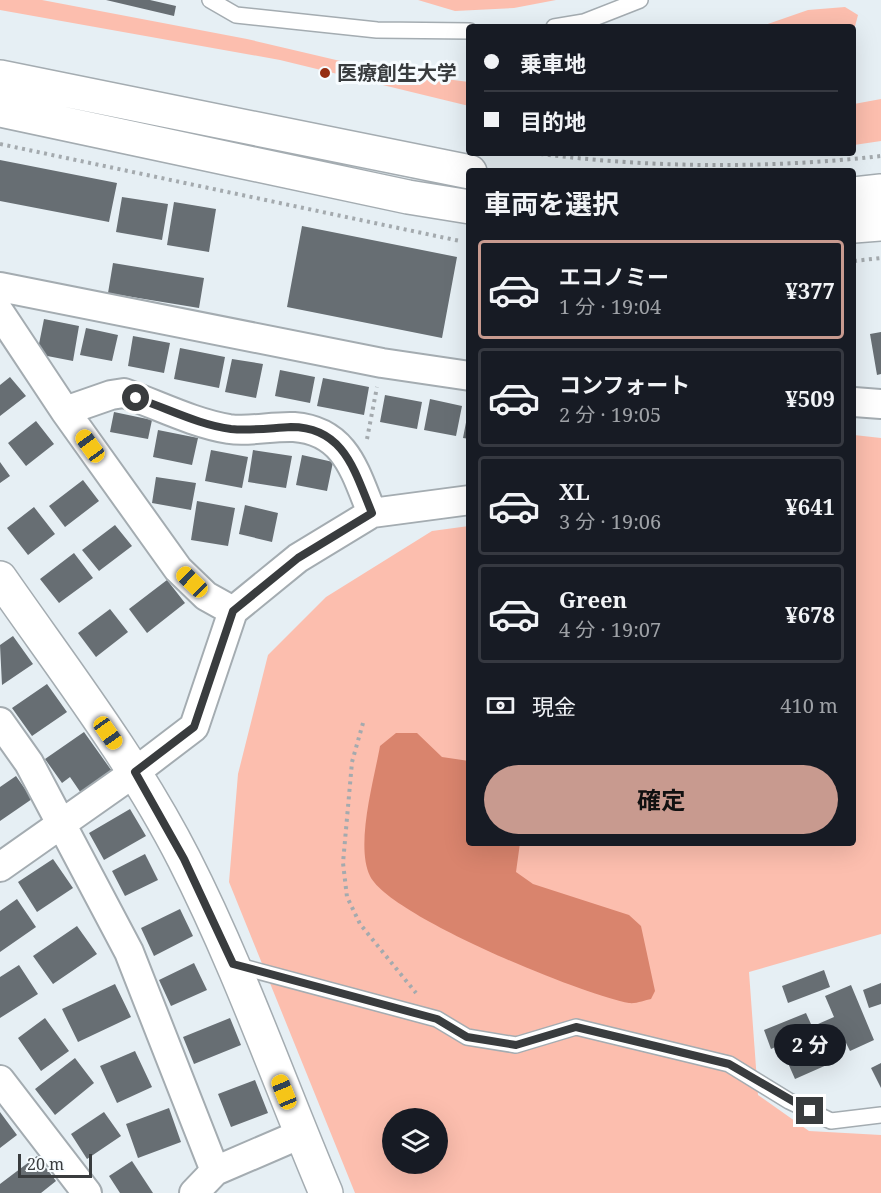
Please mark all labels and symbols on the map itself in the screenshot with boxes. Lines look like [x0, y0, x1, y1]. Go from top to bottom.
place label: 医療創生大学 [337, 59, 457, 86]
marker: 医療創生大学 [318, 66, 332, 80]
route start [122, 384, 149, 411]
car [72, 426, 108, 466]
car [173, 563, 211, 601]
car [90, 713, 126, 753]
callout: 2 分 [774, 1024, 846, 1066]
car [269, 1072, 299, 1112]
route end [796, 1097, 823, 1124]
scale bar [18, 1151, 92, 1178]

